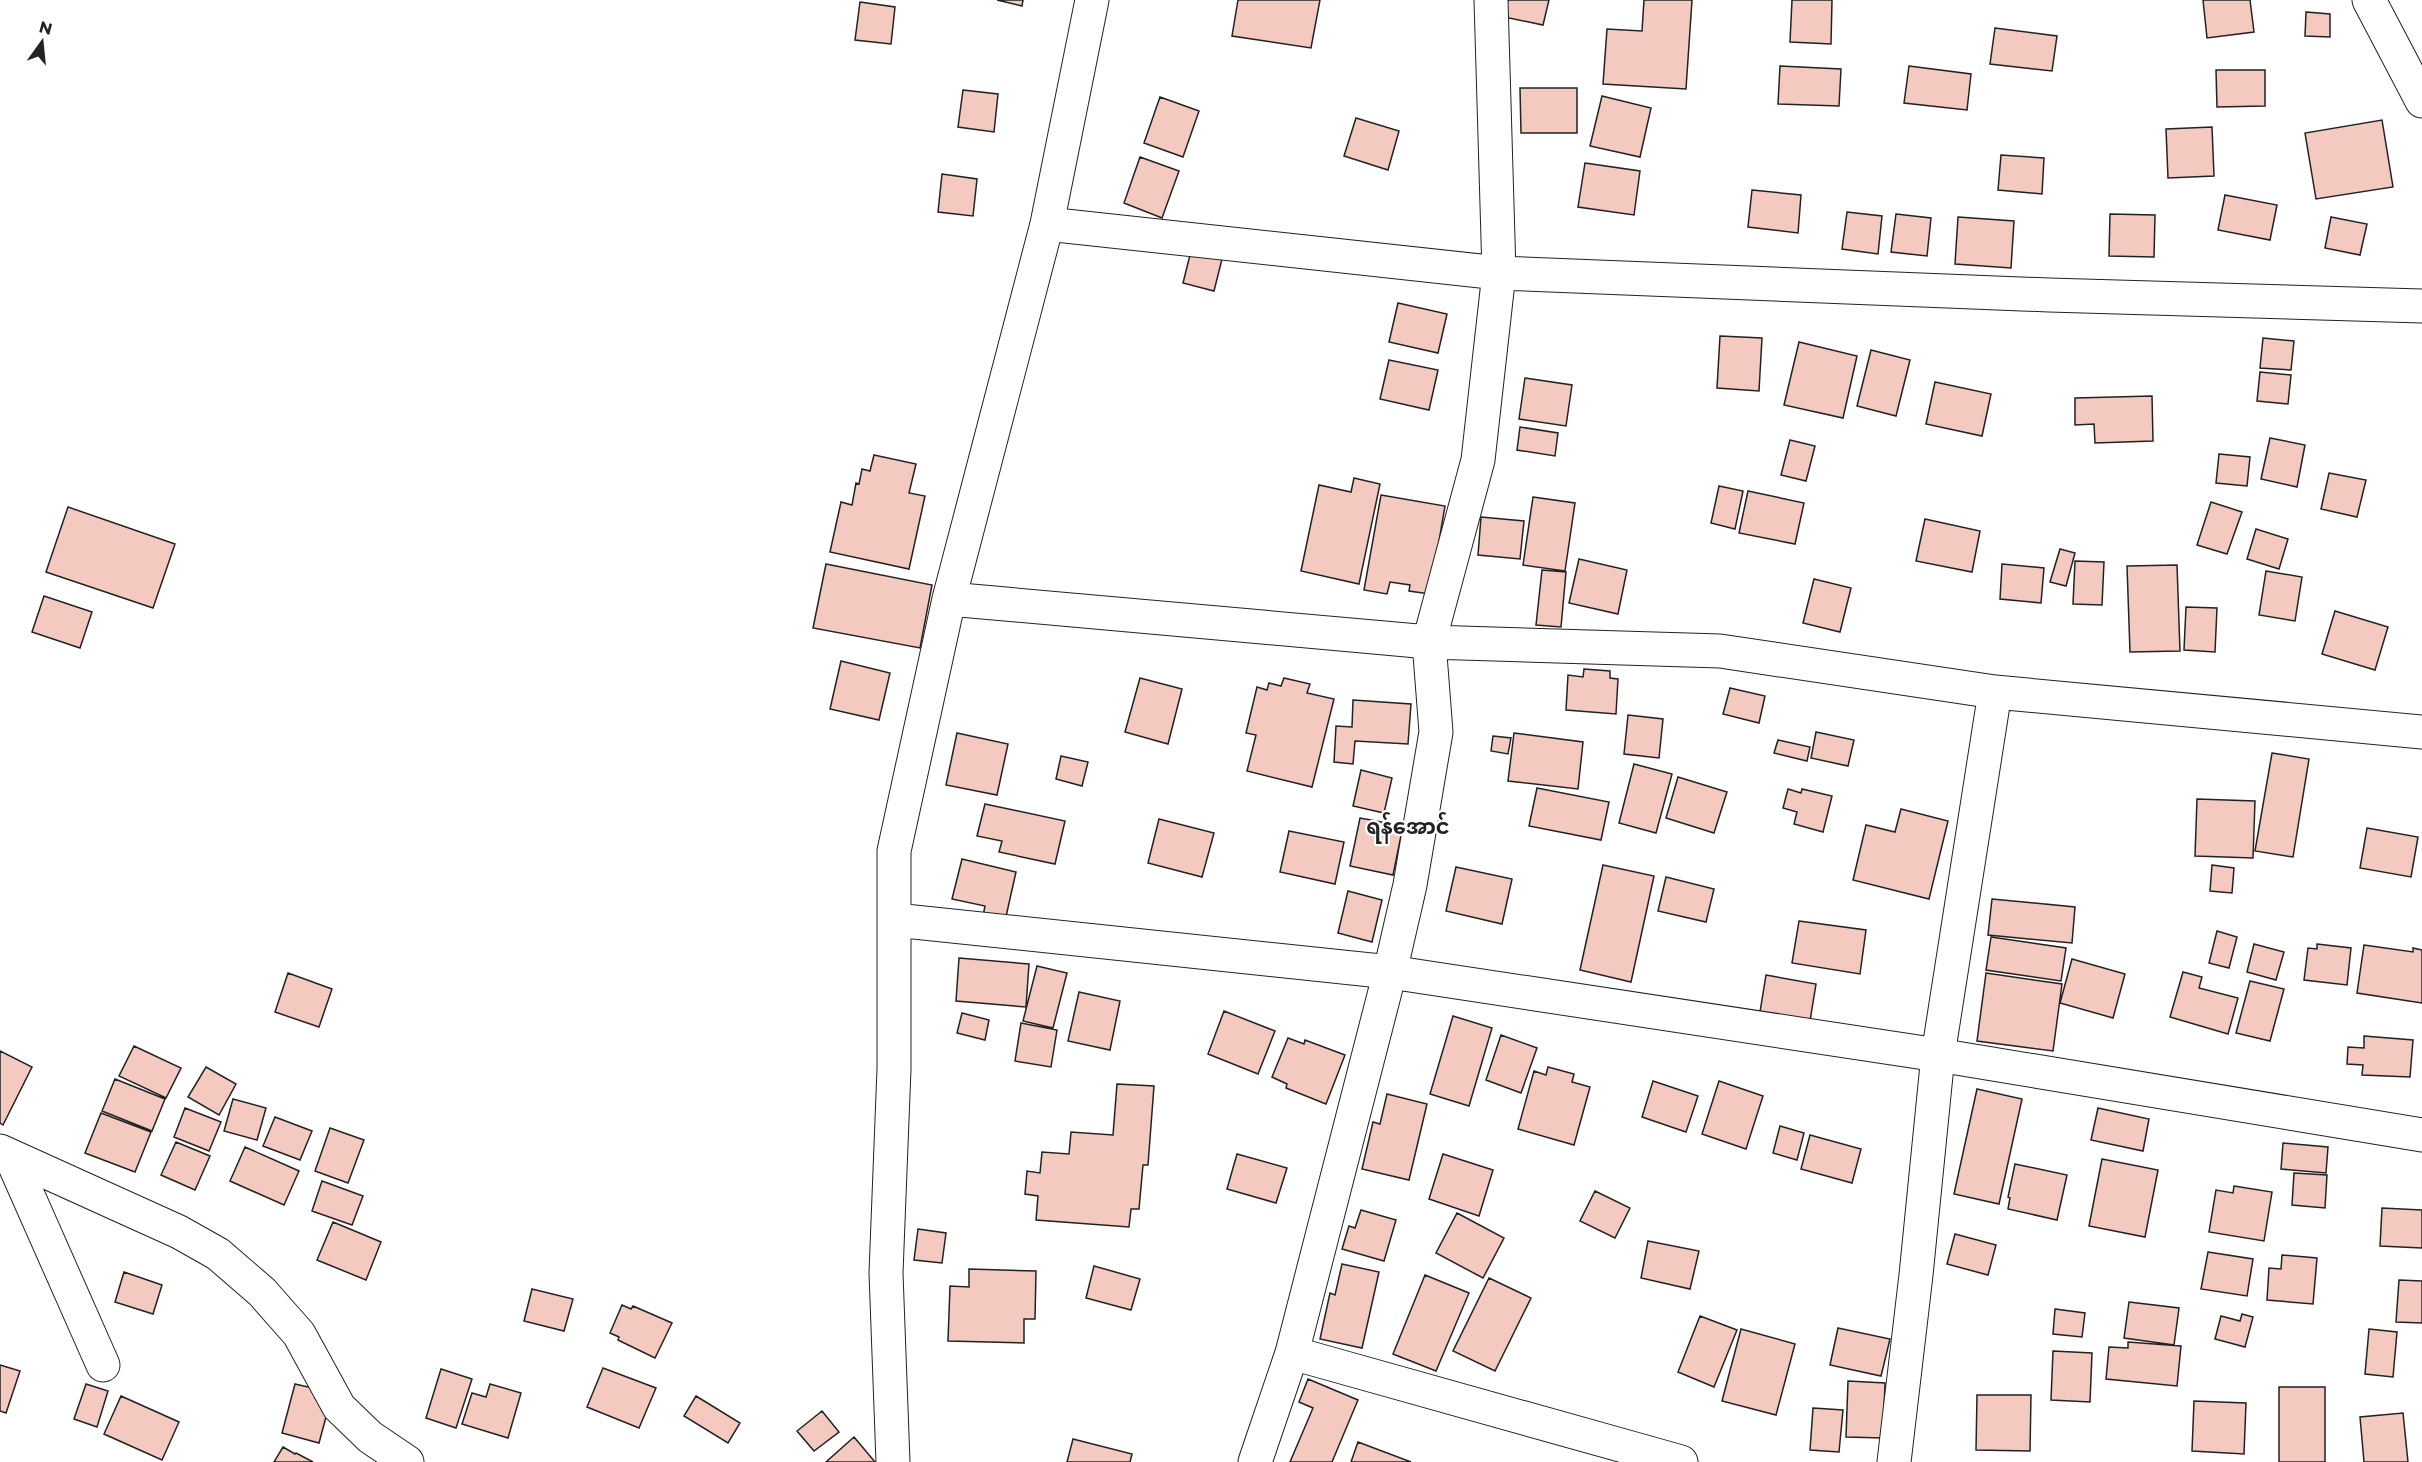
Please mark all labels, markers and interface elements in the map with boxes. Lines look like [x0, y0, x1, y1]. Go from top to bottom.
north arrow [12, 12, 72, 72]
text: N [37, 17, 54, 39]
district label: ရန်အောင် [1366, 811, 1450, 844]

